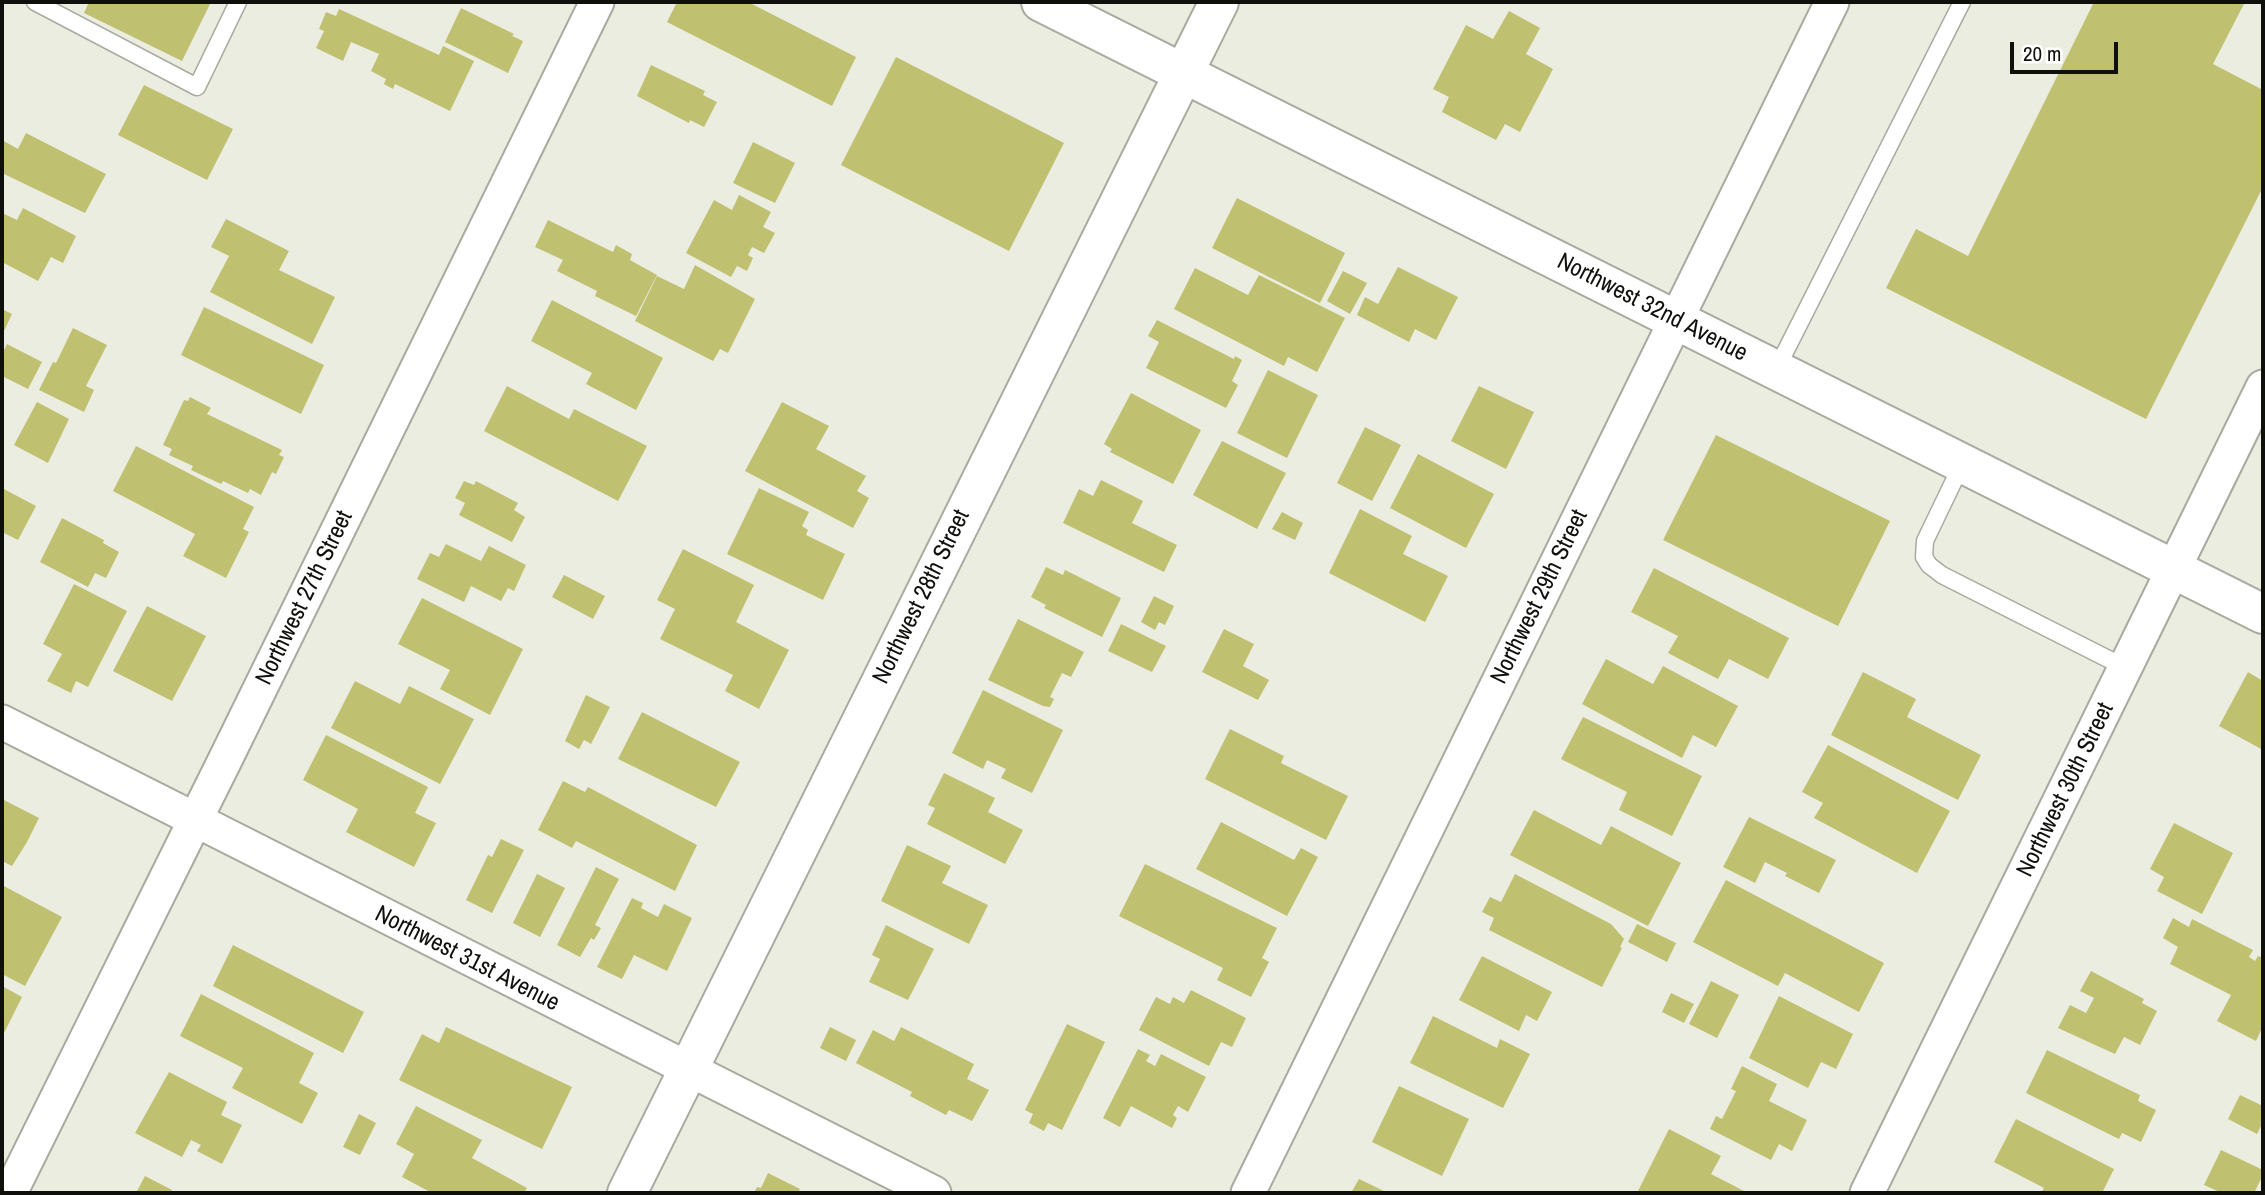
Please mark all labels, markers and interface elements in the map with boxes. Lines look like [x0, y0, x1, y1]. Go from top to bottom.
scale bar [2013, 28, 2122, 72]
text: 20 m [2023, 39, 2061, 68]
street label: Northwest 32nd Avenue [1552, 248, 1752, 368]
street label: Northwest 28th Street [867, 505, 977, 689]
street label: Northwest 29th Street [1485, 505, 1595, 689]
street label: Northwest 27th Street [250, 506, 360, 690]
street label: Northwest 30th Street [2011, 698, 2121, 882]
street label: Northwest 31st Avenue [370, 900, 564, 1018]

